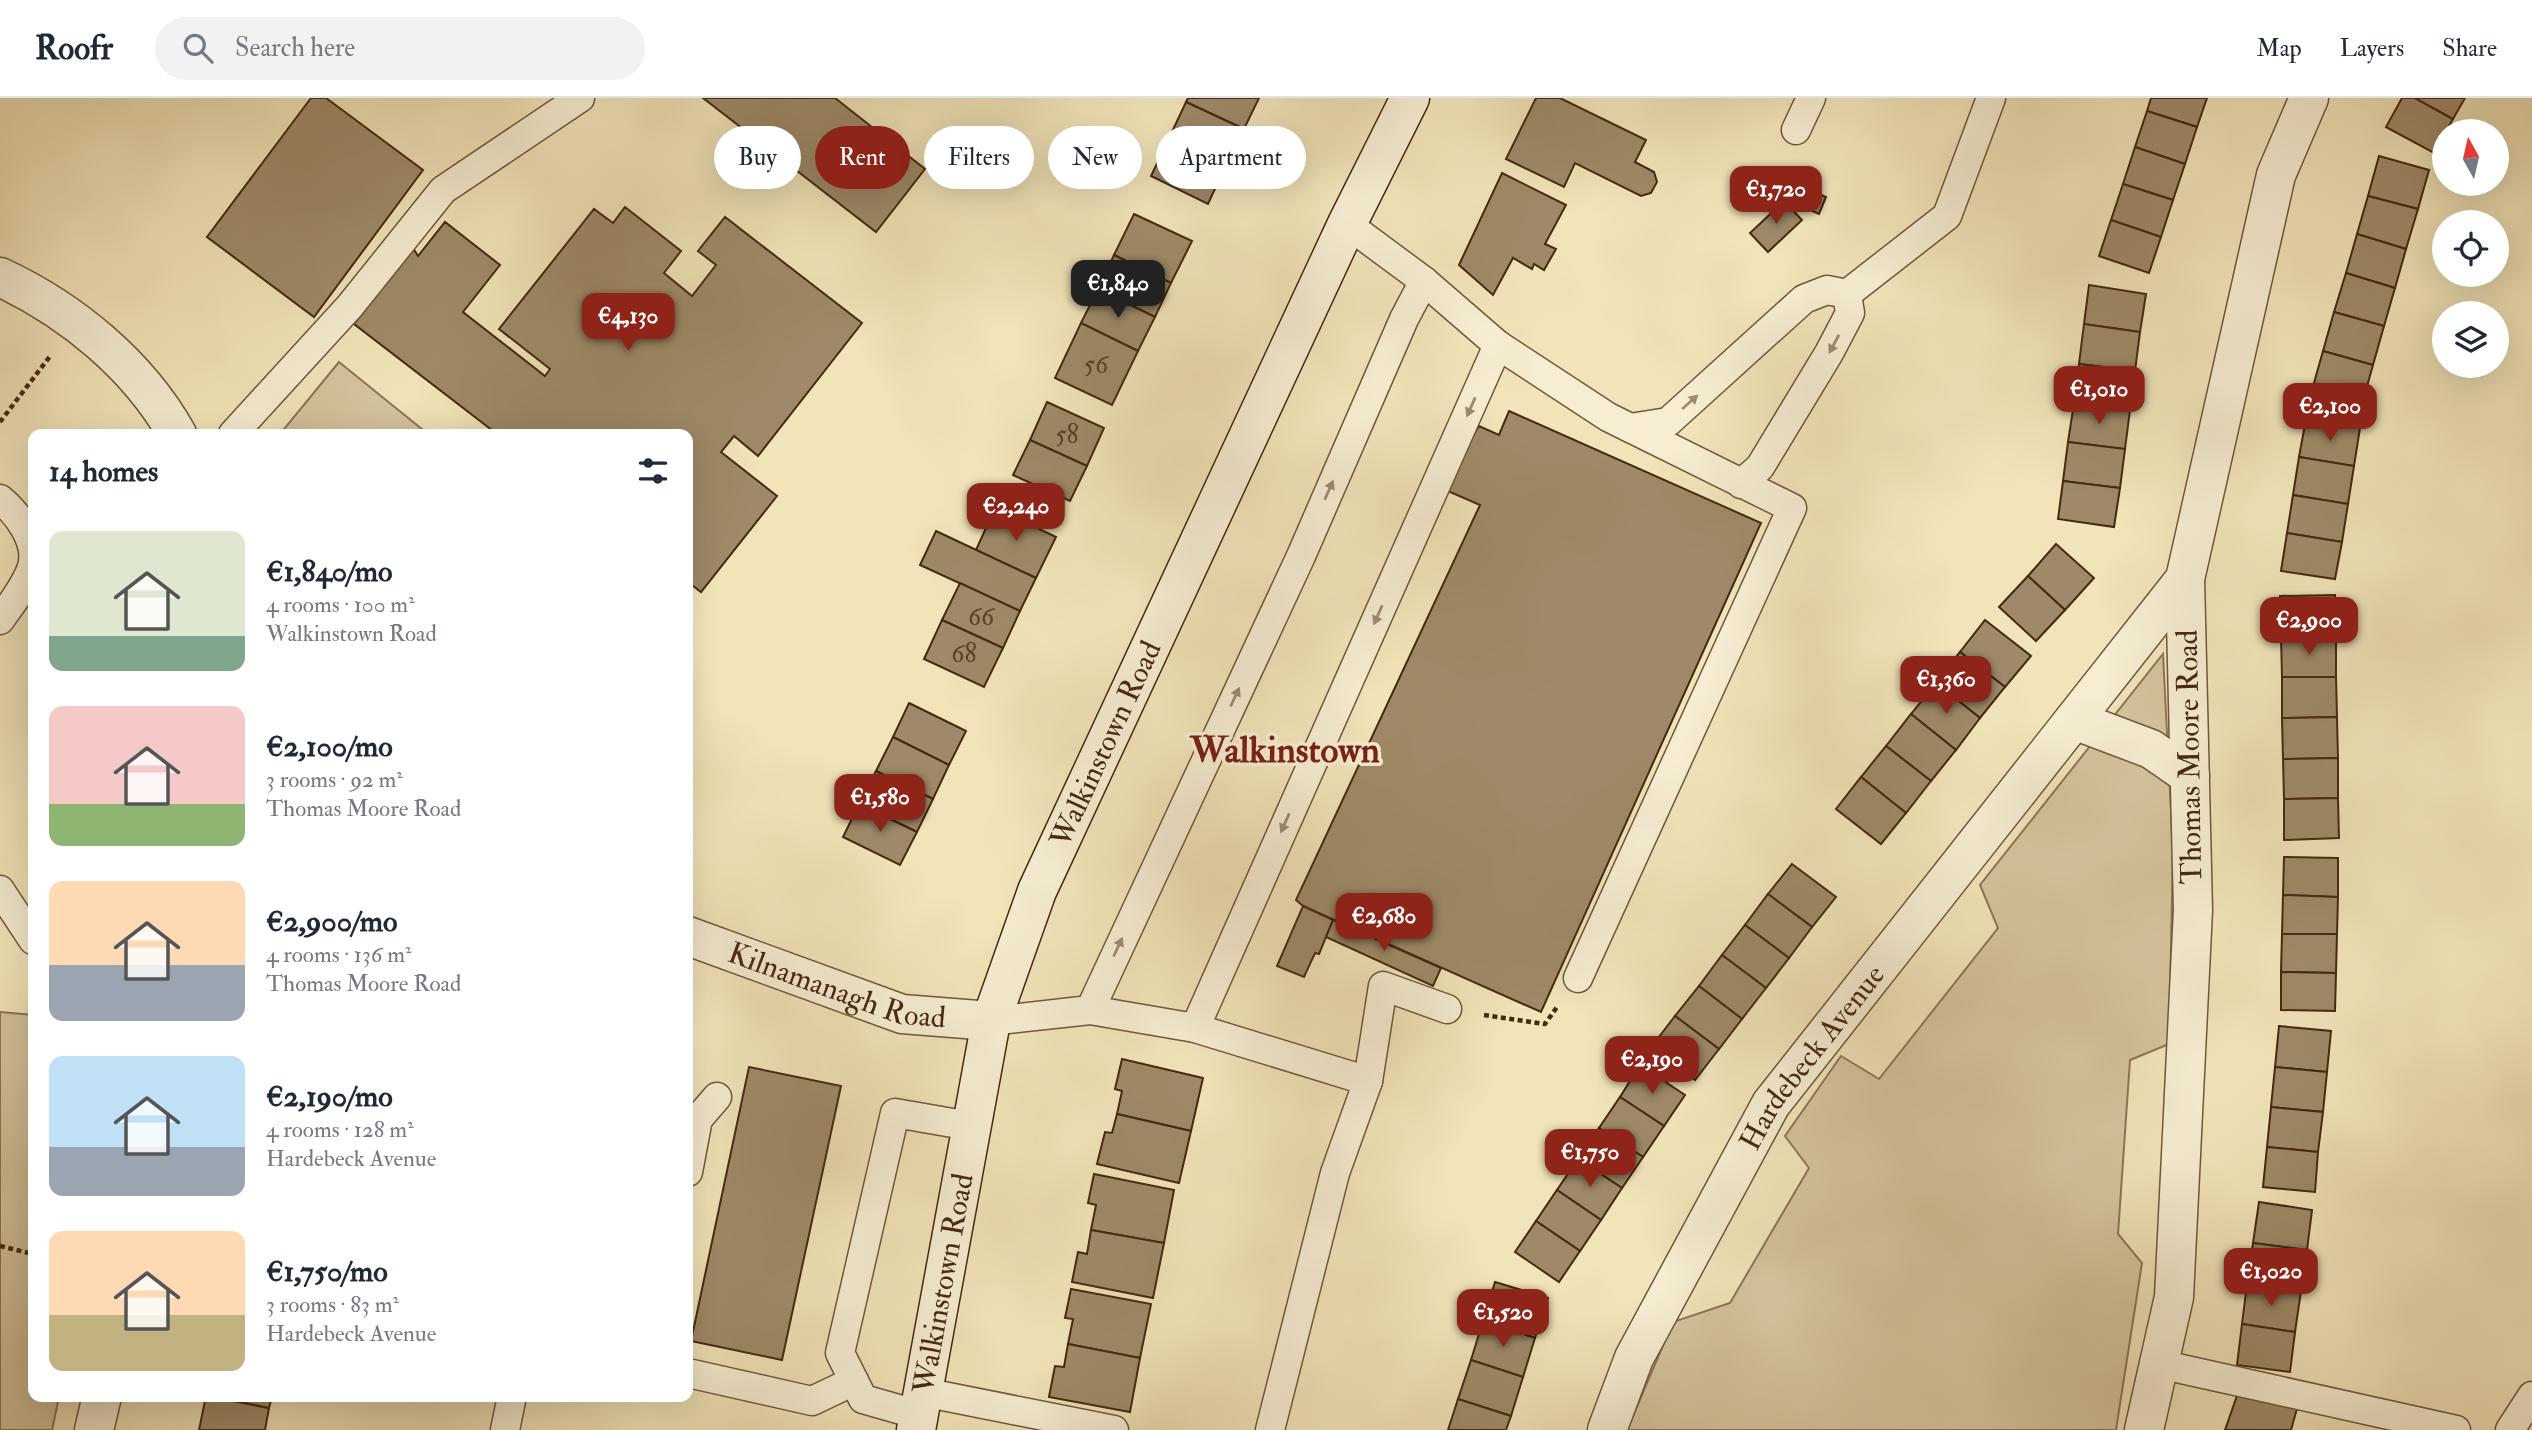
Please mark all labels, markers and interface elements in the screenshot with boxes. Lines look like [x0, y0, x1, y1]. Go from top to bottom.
search box [155, 17, 645, 80]
text: Roofr [35, 28, 113, 69]
icon: search [179, 29, 217, 67]
text: Search here [235, 32, 355, 64]
text: Map [2257, 33, 2302, 64]
text: Layers [2340, 33, 2404, 64]
text: Share [2442, 33, 2497, 64]
north arrow [2432, 119, 2510, 196]
map controls [2432, 119, 2509, 378]
chip: Buy [714, 126, 801, 189]
chip: Rent [815, 126, 910, 189]
chip: Filters [924, 126, 1034, 189]
chip: New [1048, 126, 1142, 189]
chip: Apartment [1156, 126, 1306, 189]
pin: €1,720 [1719, 166, 1833, 226]
text: €1,720 [1746, 174, 1806, 203]
button: locate [2432, 210, 2509, 287]
pin: €1,840 [1061, 260, 1175, 320]
text: €1,840 [1087, 268, 1149, 297]
pin: €4,130 [571, 294, 685, 353]
text: €4,130 [598, 301, 658, 330]
button: layers [2432, 301, 2509, 378]
one-way arrow [1828, 334, 1840, 354]
house number: 56 [1084, 349, 1110, 381]
pin: €1,010 [2042, 366, 2156, 426]
text: €1,010 [2070, 374, 2128, 403]
pin: €2,100 [2273, 384, 2387, 443]
text: €2,100 [2299, 391, 2361, 420]
one-way arrow [1682, 395, 1699, 410]
one-way arrow [1465, 397, 1477, 417]
house number: 58 [1055, 419, 1079, 451]
icon: filters [634, 452, 672, 490]
text: 14 homes [49, 453, 158, 490]
one-way arrow [1323, 480, 1335, 500]
pin: €2,240 [959, 484, 1073, 543]
text: €2,240 [983, 491, 1049, 520]
text: €1,840/mo [266, 553, 392, 590]
icon: home [105, 559, 189, 643]
text: 4 rooms · 100 m² [266, 590, 415, 619]
pin: €2,900 [2252, 598, 2366, 657]
house number: 66 [968, 601, 996, 633]
one-way arrow [1372, 605, 1384, 625]
text: €2,900 [2276, 605, 2342, 634]
text: Walkinstown Road [266, 619, 437, 648]
street label: Thomas Moore Road [2169, 629, 2210, 885]
street label: Walkinstown Road [1042, 635, 1170, 854]
house number: 68 [951, 638, 977, 670]
pin: €1,360 [1889, 656, 2003, 716]
text: €1,360 [1916, 664, 1976, 693]
one-way arrow [1229, 687, 1241, 707]
district label: Walkinstown [1189, 727, 1380, 774]
text: €2,100/mo [266, 728, 393, 765]
icon: home [105, 734, 189, 818]
text: 3 rooms · 92 m² [266, 765, 403, 794]
pin: €1,580 [823, 774, 937, 834]
text: €1,580 [850, 782, 910, 811]
text: Thomas Moore Road [266, 794, 461, 823]
one-way arrow [1279, 812, 1290, 833]
pin: €2,680 [1327, 894, 1441, 953]
text: €2,680 [1352, 901, 1416, 930]
text: €2,900/mo [266, 903, 397, 940]
icon: home [105, 909, 189, 993]
street label: Kilnamanagh Road [723, 934, 947, 1036]
one-way arrow [1112, 937, 1124, 957]
text: 4 rooms · 136 m² [266, 940, 412, 969]
street label: Hardebeck Avenue [1732, 957, 1893, 1157]
text: Thomas Moore Road [266, 969, 461, 998]
pin: €2,190 [1595, 1037, 1709, 1096]
text: €2,190 [1621, 1044, 1683, 1073]
text: €2,190/mo [266, 1078, 393, 1115]
icon: home [105, 1084, 189, 1168]
text: 4 rooms · 128 m² [266, 1115, 414, 1144]
pin: €1,750 [1533, 1130, 1647, 1189]
text: €1,750 [1561, 1137, 1619, 1166]
text: Hardebeck Avenue [266, 1144, 436, 1173]
street label: Walkinstown Road [905, 1170, 982, 1398]
pin: €1,020 [2214, 1248, 2328, 1308]
text: €1,750/mo [266, 1253, 388, 1290]
text: €1,020 [2240, 1256, 2302, 1285]
icon: home [105, 1259, 189, 1343]
text: 3 rooms · 83 m² [266, 1290, 399, 1319]
pin: €1,520 [1446, 1290, 1560, 1349]
text: €1,520 [1473, 1297, 1533, 1326]
text: Hardebeck Avenue [266, 1319, 436, 1348]

